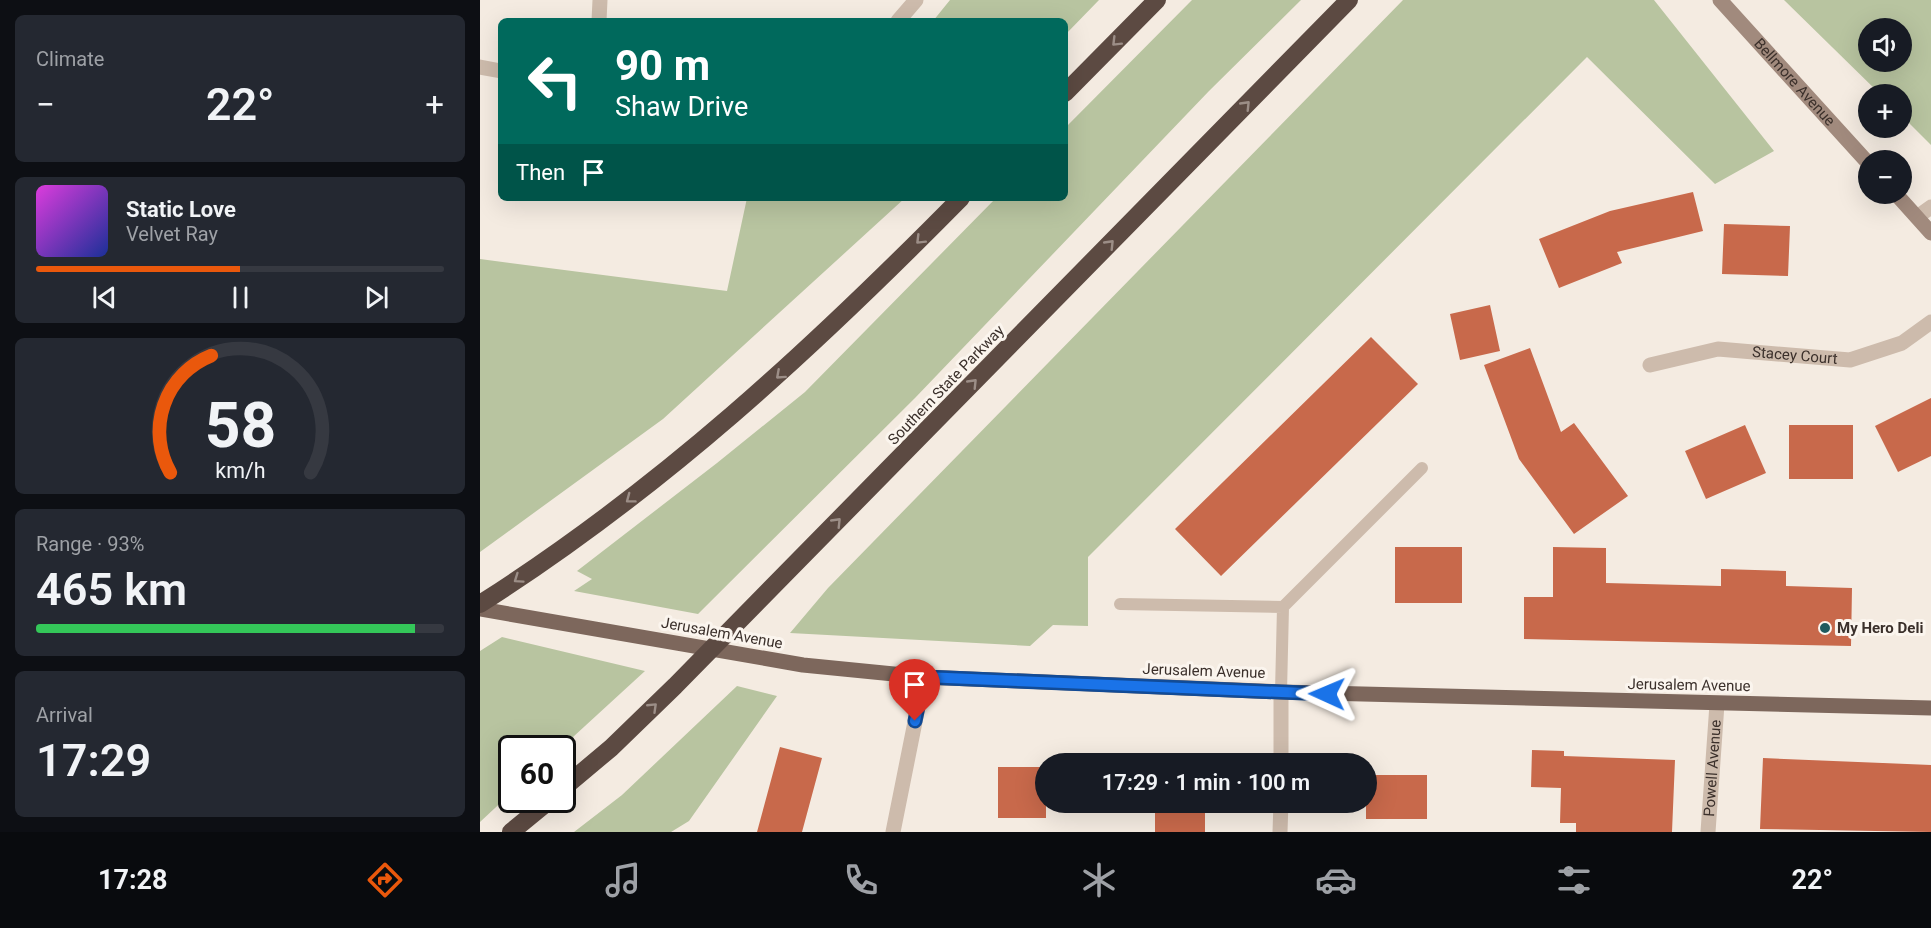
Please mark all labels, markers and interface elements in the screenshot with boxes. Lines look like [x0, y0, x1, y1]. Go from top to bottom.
map controls [1858, 18, 1912, 204]
button: sound [1858, 18, 1912, 72]
one-way arrow [1112, 34, 1123, 45]
street label: Bellmore Avenue [1750, 35, 1839, 130]
text: 90 m [615, 41, 710, 90]
icon: left [516, 42, 594, 120]
text: Climate [36, 47, 104, 71]
text: 22° [206, 78, 274, 131]
button: + [1858, 84, 1912, 138]
text: − [36, 85, 55, 124]
text: + [425, 85, 444, 124]
text: Shaw Drive [615, 91, 748, 123]
one-way arrow [1239, 101, 1250, 112]
button: − [1858, 150, 1912, 204]
icon: arrive [577, 156, 610, 189]
text: Then [516, 160, 565, 185]
text: Static Love [126, 197, 236, 222]
text: Velvet Ray [126, 222, 218, 246]
one-way arrow [917, 232, 928, 243]
one-way arrow [1102, 240, 1113, 251]
icon: previous [88, 281, 121, 314]
icon: pause [224, 281, 257, 314]
icon: next [360, 281, 393, 314]
street label: Southern State Parkway [884, 322, 1008, 448]
street label: Stacey Court [1752, 343, 1838, 368]
one-way arrow [776, 368, 787, 379]
one-way arrow [966, 380, 977, 391]
text: 58 [204, 389, 276, 462]
text: km/h [215, 458, 265, 483]
one-way arrow [625, 492, 636, 503]
one-way arrow [829, 519, 840, 530]
text: Range · 93% [36, 532, 144, 556]
text: 465 km [36, 563, 187, 616]
one-way arrow [513, 572, 524, 583]
street label: Jerusalem Avenue [660, 613, 784, 653]
place label: My Hero Deli [1837, 619, 1923, 637]
marker: My Hero Deli [1818, 621, 1832, 635]
pin [889, 659, 940, 721]
street label: Jerusalem Avenue [1142, 660, 1266, 682]
position arrow [1295, 662, 1359, 726]
icon: arrive [898, 668, 931, 701]
street label: Jerusalem Avenue [1627, 675, 1751, 695]
text: Arrival [36, 703, 93, 727]
one-way arrow [647, 703, 657, 714]
street label: Powell Avenue [1700, 719, 1725, 817]
text: 17:29 [36, 734, 151, 787]
speed limit sign: 60 [498, 735, 576, 813]
text: 17:29 · 1 min · 100 m [1102, 770, 1310, 795]
icon: directions [364, 859, 406, 901]
icon: music [602, 859, 644, 901]
icon: phone [840, 859, 882, 901]
icon: climate [1078, 859, 1120, 901]
icon: car [1315, 859, 1357, 901]
icon: filters [1553, 859, 1595, 901]
text: 17:28 [98, 864, 168, 896]
text: 22° [1791, 864, 1833, 896]

